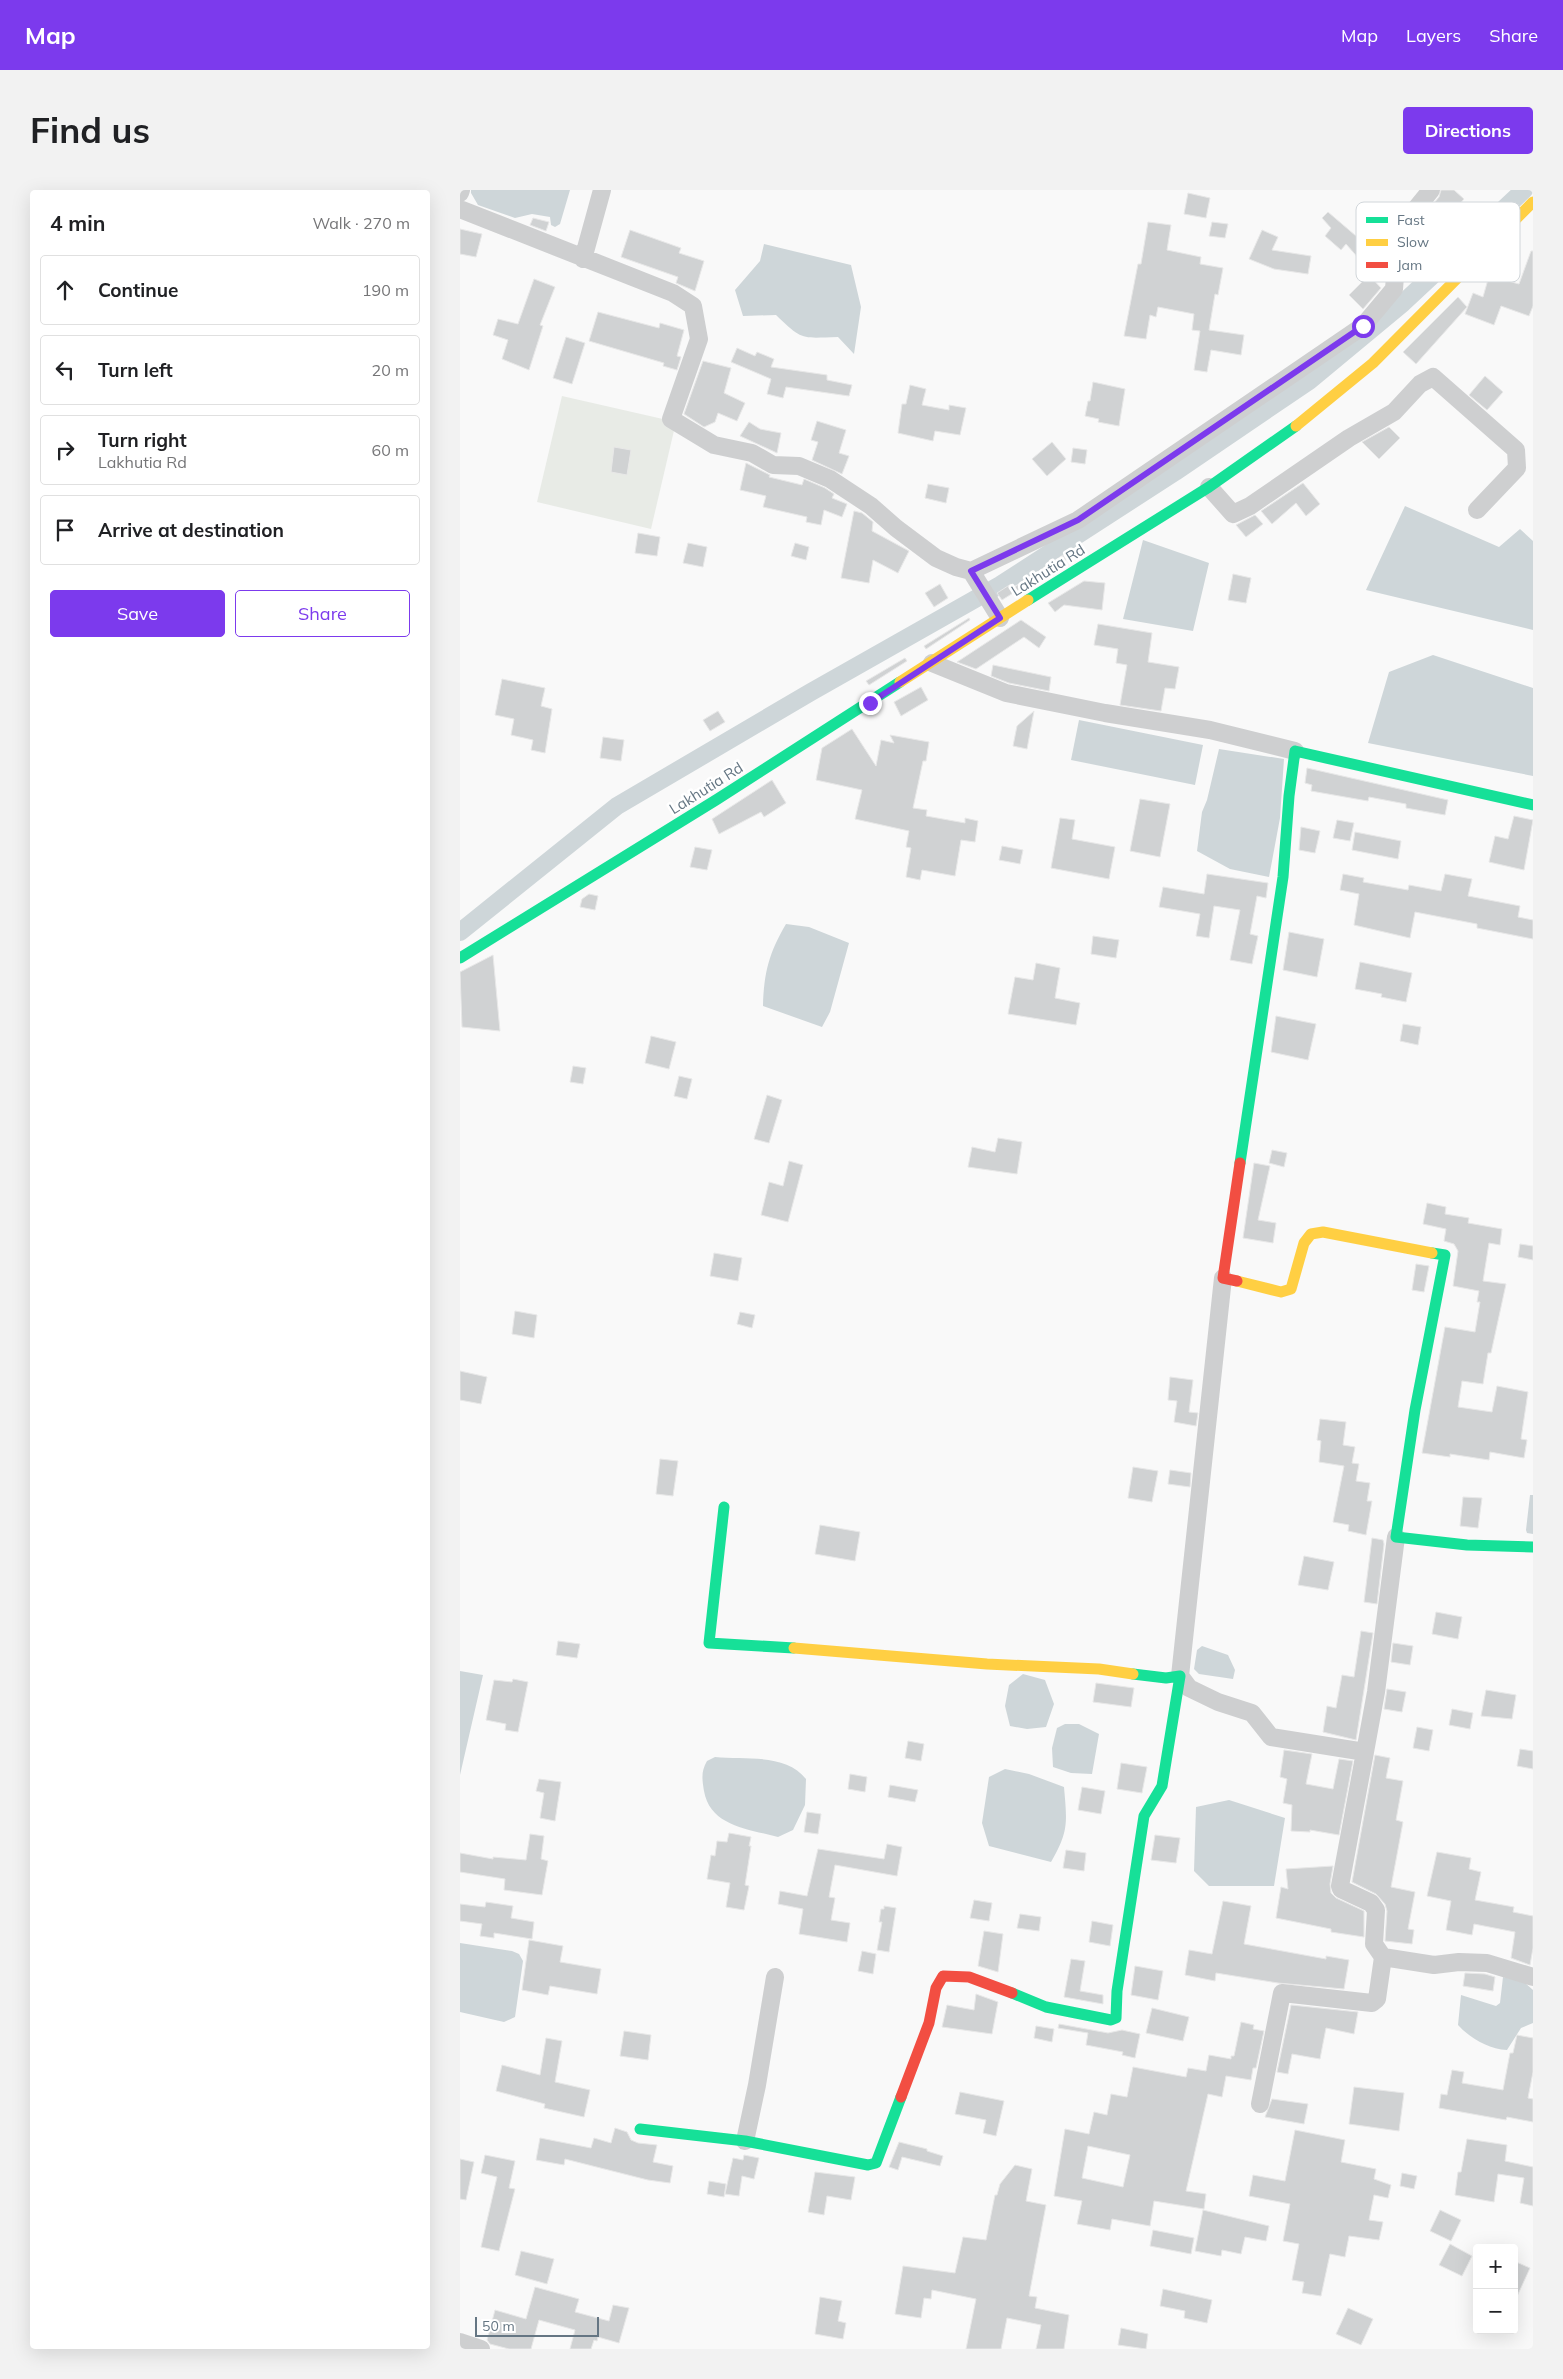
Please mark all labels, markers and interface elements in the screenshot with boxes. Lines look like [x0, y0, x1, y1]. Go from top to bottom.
text: Map [25, 20, 76, 50]
text: Map [1341, 24, 1378, 47]
text: Layers [1406, 24, 1461, 47]
text: Share [1489, 24, 1538, 47]
button: Directions [1403, 107, 1533, 154]
text: Find us [30, 108, 150, 152]
legend [1356, 202, 1520, 282]
text: 4 min [50, 210, 105, 236]
text: Fast [1397, 211, 1425, 229]
text: Walk · 270 m [312, 213, 410, 233]
text: Slow [1397, 233, 1429, 251]
text: Jam [1397, 256, 1422, 274]
icon: ahead [51, 276, 79, 304]
text: Continue [98, 278, 178, 302]
text: 190 m [362, 280, 409, 300]
route start [1352, 315, 1375, 338]
icon: left [51, 356, 79, 384]
text: Turn left [98, 358, 173, 382]
text: 20 m [372, 360, 409, 380]
text: Turn right [98, 428, 187, 452]
icon: right [51, 436, 79, 464]
text: 60 m [372, 440, 409, 460]
text: Lakhutia Rd [98, 452, 187, 472]
icon: arrive [51, 516, 79, 544]
text: Arrive at destination [98, 518, 284, 542]
street label: Lakhutia Rd [1008, 540, 1088, 600]
button: Save [50, 590, 225, 637]
button: Share [235, 590, 410, 637]
route end [859, 692, 882, 715]
street label: Lakhutia Rd [666, 758, 746, 818]
map controls [1473, 2244, 1518, 2334]
button: + [1473, 2244, 1518, 2289]
button: − [1473, 2289, 1518, 2334]
scale bar [475, 2314, 599, 2337]
text: 50 m [482, 2317, 515, 2335]

